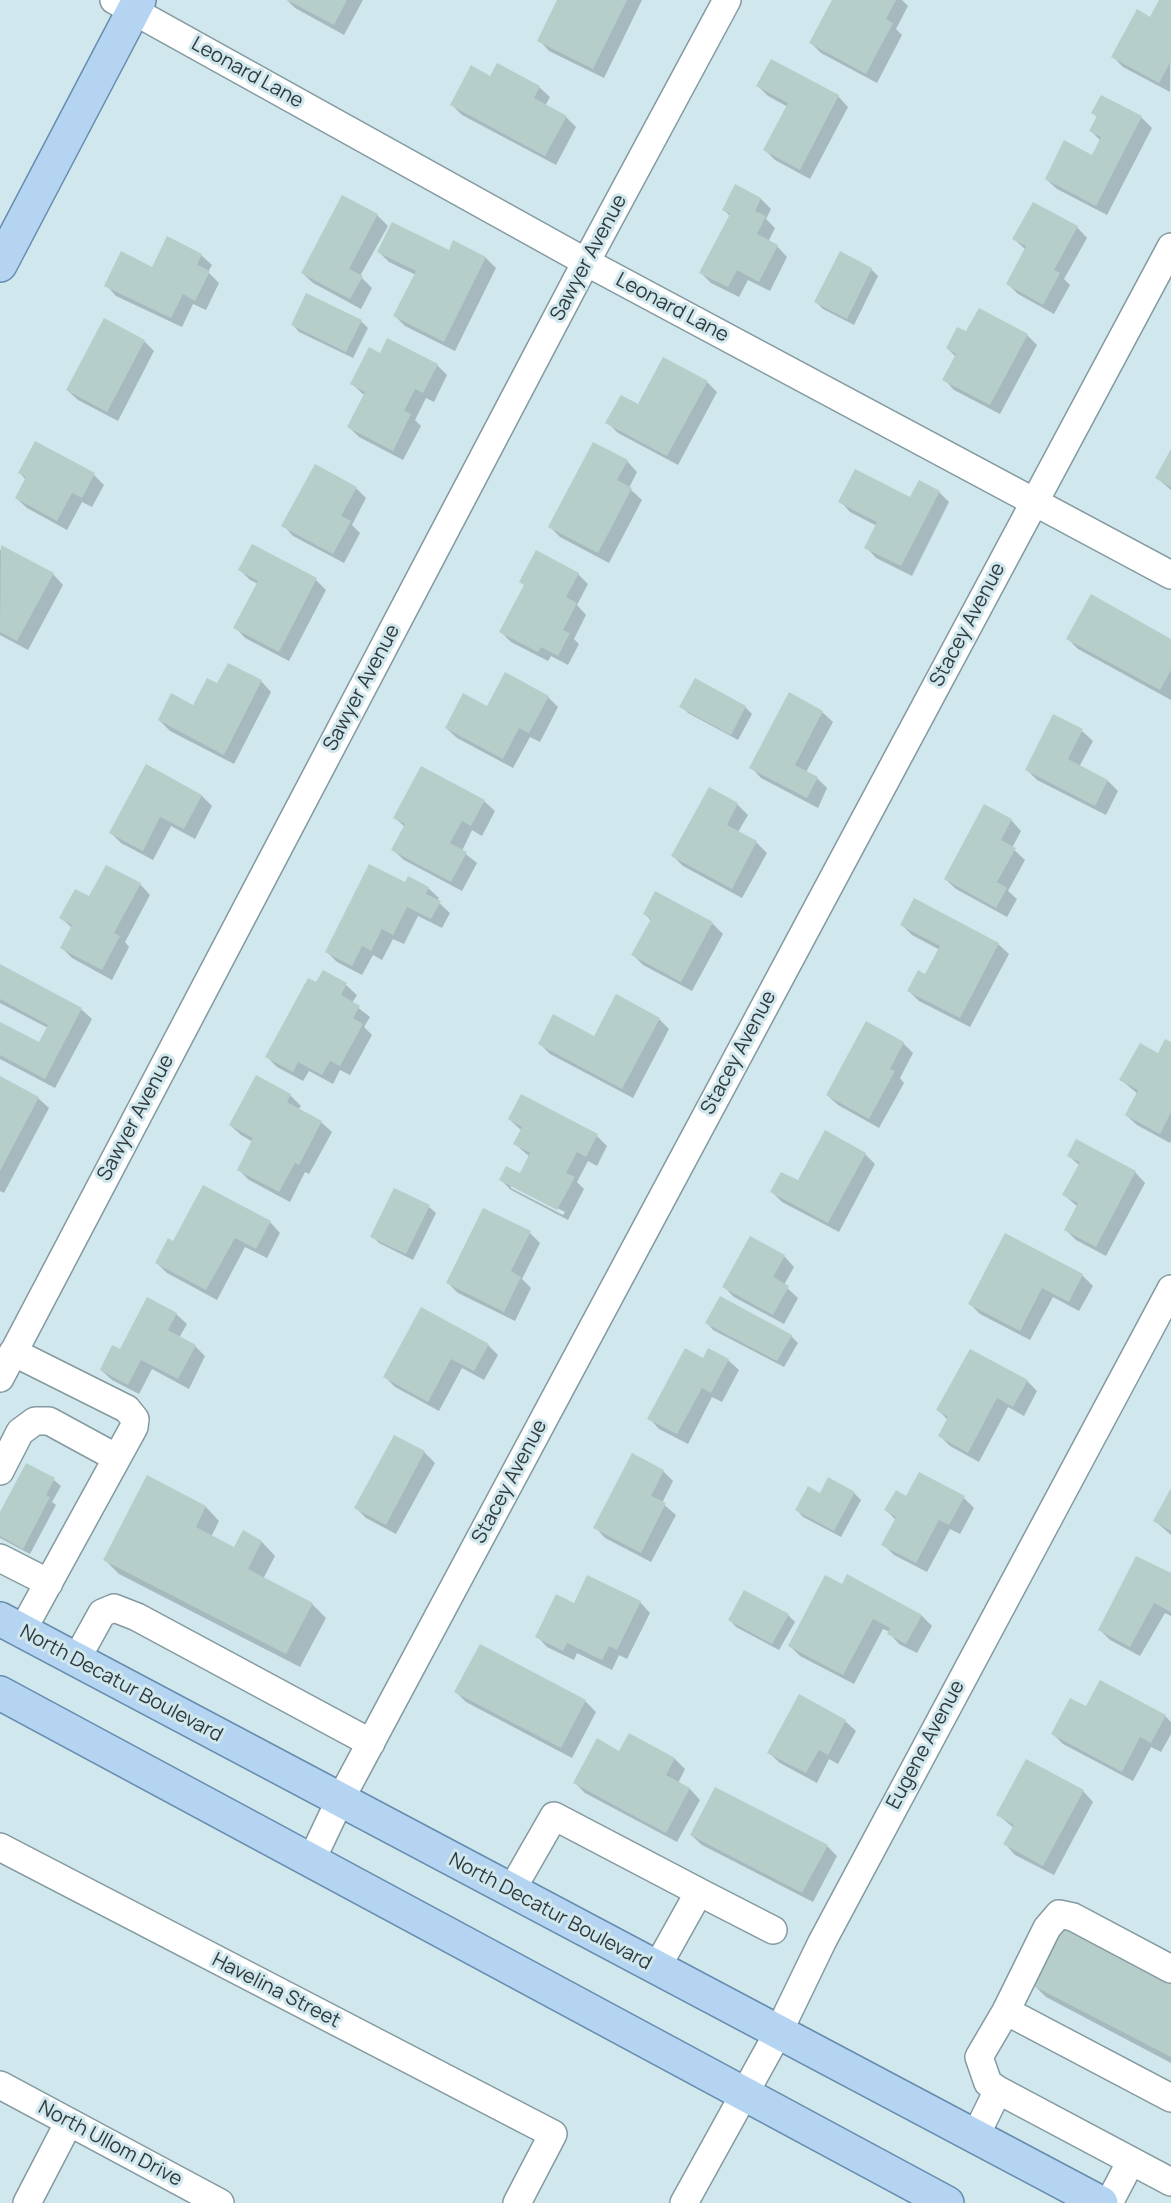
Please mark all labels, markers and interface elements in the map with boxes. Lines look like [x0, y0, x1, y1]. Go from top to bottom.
street label: Leonard Lane [187, 32, 307, 114]
street label: Sawyer Avenue [546, 191, 632, 325]
street label: Leonard Lane [611, 268, 733, 348]
street label: Stacey Avenue [925, 559, 1011, 691]
street label: Sawyer Avenue [319, 621, 405, 755]
street label: Stacey Avenue [696, 987, 782, 1119]
street label: Sawyer Avenue [93, 1051, 179, 1185]
street label: Stacey Avenue [467, 1416, 553, 1548]
street label: North Decatur Boulevard [15, 1620, 227, 1748]
street label: Eugene Avenue [882, 1676, 970, 1814]
street label: North Decatur Boulevard [444, 1848, 656, 1976]
street label: Havelina Street [208, 1948, 344, 2034]
street label: North Ullom Drive [34, 2096, 186, 2192]

